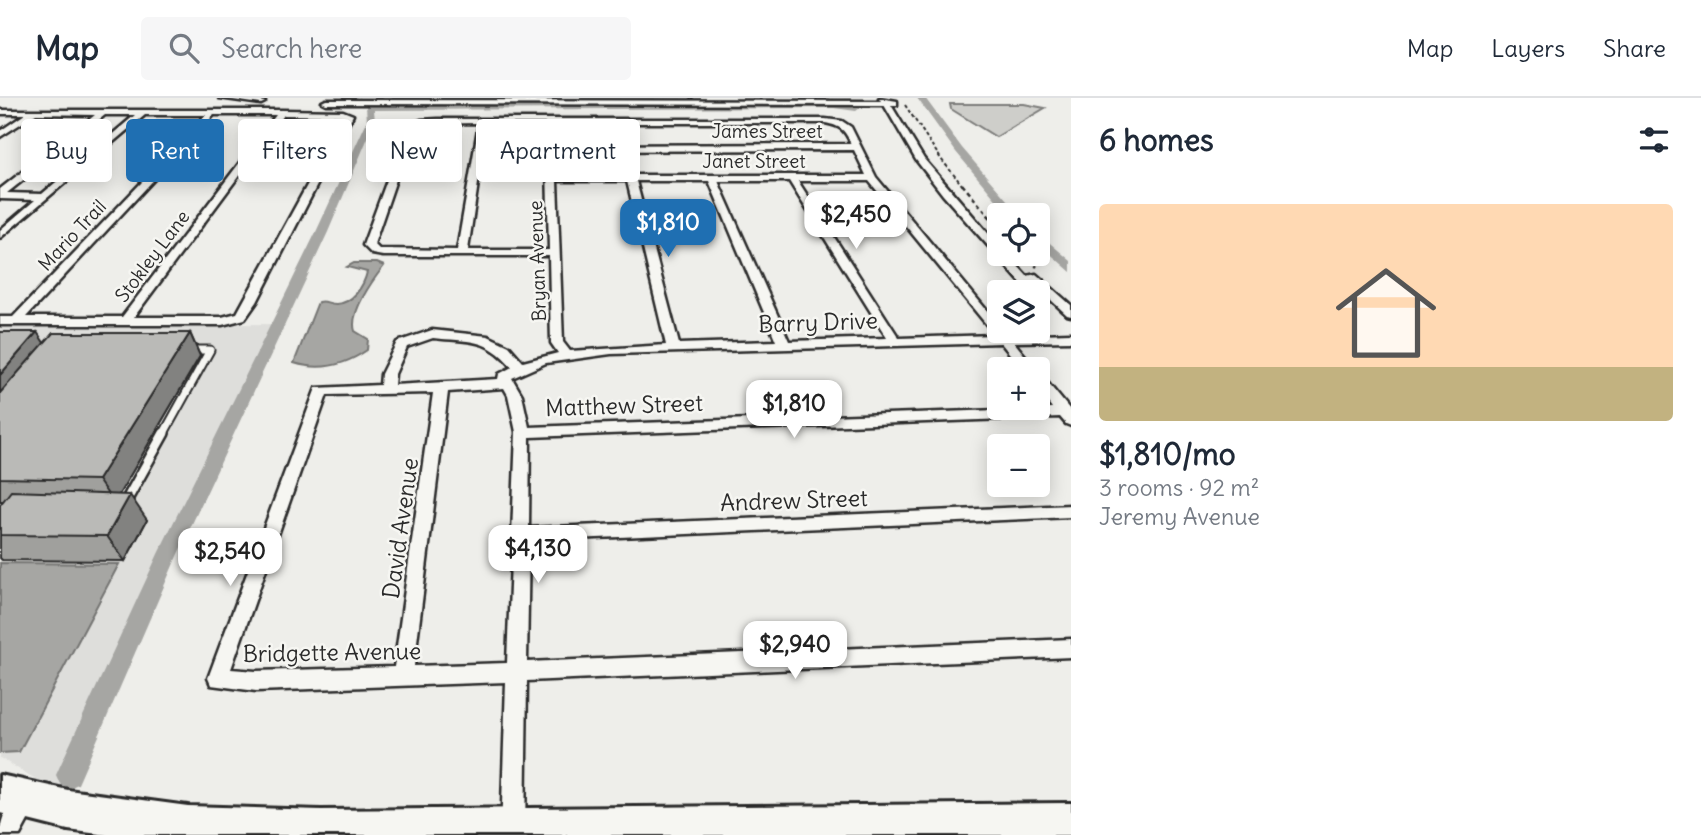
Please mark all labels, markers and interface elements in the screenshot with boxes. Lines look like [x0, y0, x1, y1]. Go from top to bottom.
search box [141, 17, 631, 80]
text: Map [35, 27, 99, 69]
icon: search [165, 29, 203, 67]
text: Search here [221, 32, 362, 65]
text: Map [1407, 33, 1453, 63]
text: Layers [1491, 33, 1565, 63]
text: Share [1603, 33, 1666, 63]
chip: Buy [21, 119, 112, 182]
chip: Rent [126, 119, 224, 182]
chip: Filters [238, 119, 352, 182]
chip: New [366, 119, 462, 182]
chip: Apartment [476, 119, 640, 182]
street label: James Street [711, 119, 823, 143]
text: 6 homes [1099, 121, 1214, 159]
icon: filters [1635, 121, 1673, 159]
street label: Janet Street [702, 149, 806, 173]
pin: $2,450 [799, 192, 913, 251]
street label: Mario Trail [33, 194, 111, 276]
text: $2,450 [820, 199, 892, 228]
street label: Bryan Avenue [523, 200, 551, 322]
pin: $1,810 [611, 200, 725, 259]
map controls [987, 203, 1050, 497]
button: locate [987, 203, 1050, 266]
street label: Stokley Lane [110, 205, 194, 307]
text: $1,810 [636, 207, 700, 236]
icon: home [1323, 250, 1449, 376]
button: layers [987, 280, 1050, 343]
street label: Barry Drive [758, 305, 878, 339]
button: + [987, 357, 1050, 420]
pin: $1,810 [737, 380, 851, 440]
street label: Matthew Street [545, 388, 704, 422]
text: $1,810 [762, 388, 826, 417]
button: − [987, 434, 1050, 497]
text: $1,810/mo [1099, 435, 1236, 473]
street label: David Avenue [376, 456, 424, 600]
text: 3 rooms · 92 m² [1099, 473, 1259, 502]
street label: Andrew Street [720, 483, 869, 517]
text: Jeremy Avenue [1099, 502, 1260, 531]
pin: $4,130 [481, 526, 595, 585]
pin: $2,540 [173, 528, 287, 588]
text: $4,130 [504, 533, 572, 562]
text: $2,540 [194, 536, 266, 565]
pin: $2,940 [738, 622, 852, 681]
text: $2,940 [759, 629, 831, 658]
street label: Bridgette Avenue [242, 636, 422, 668]

